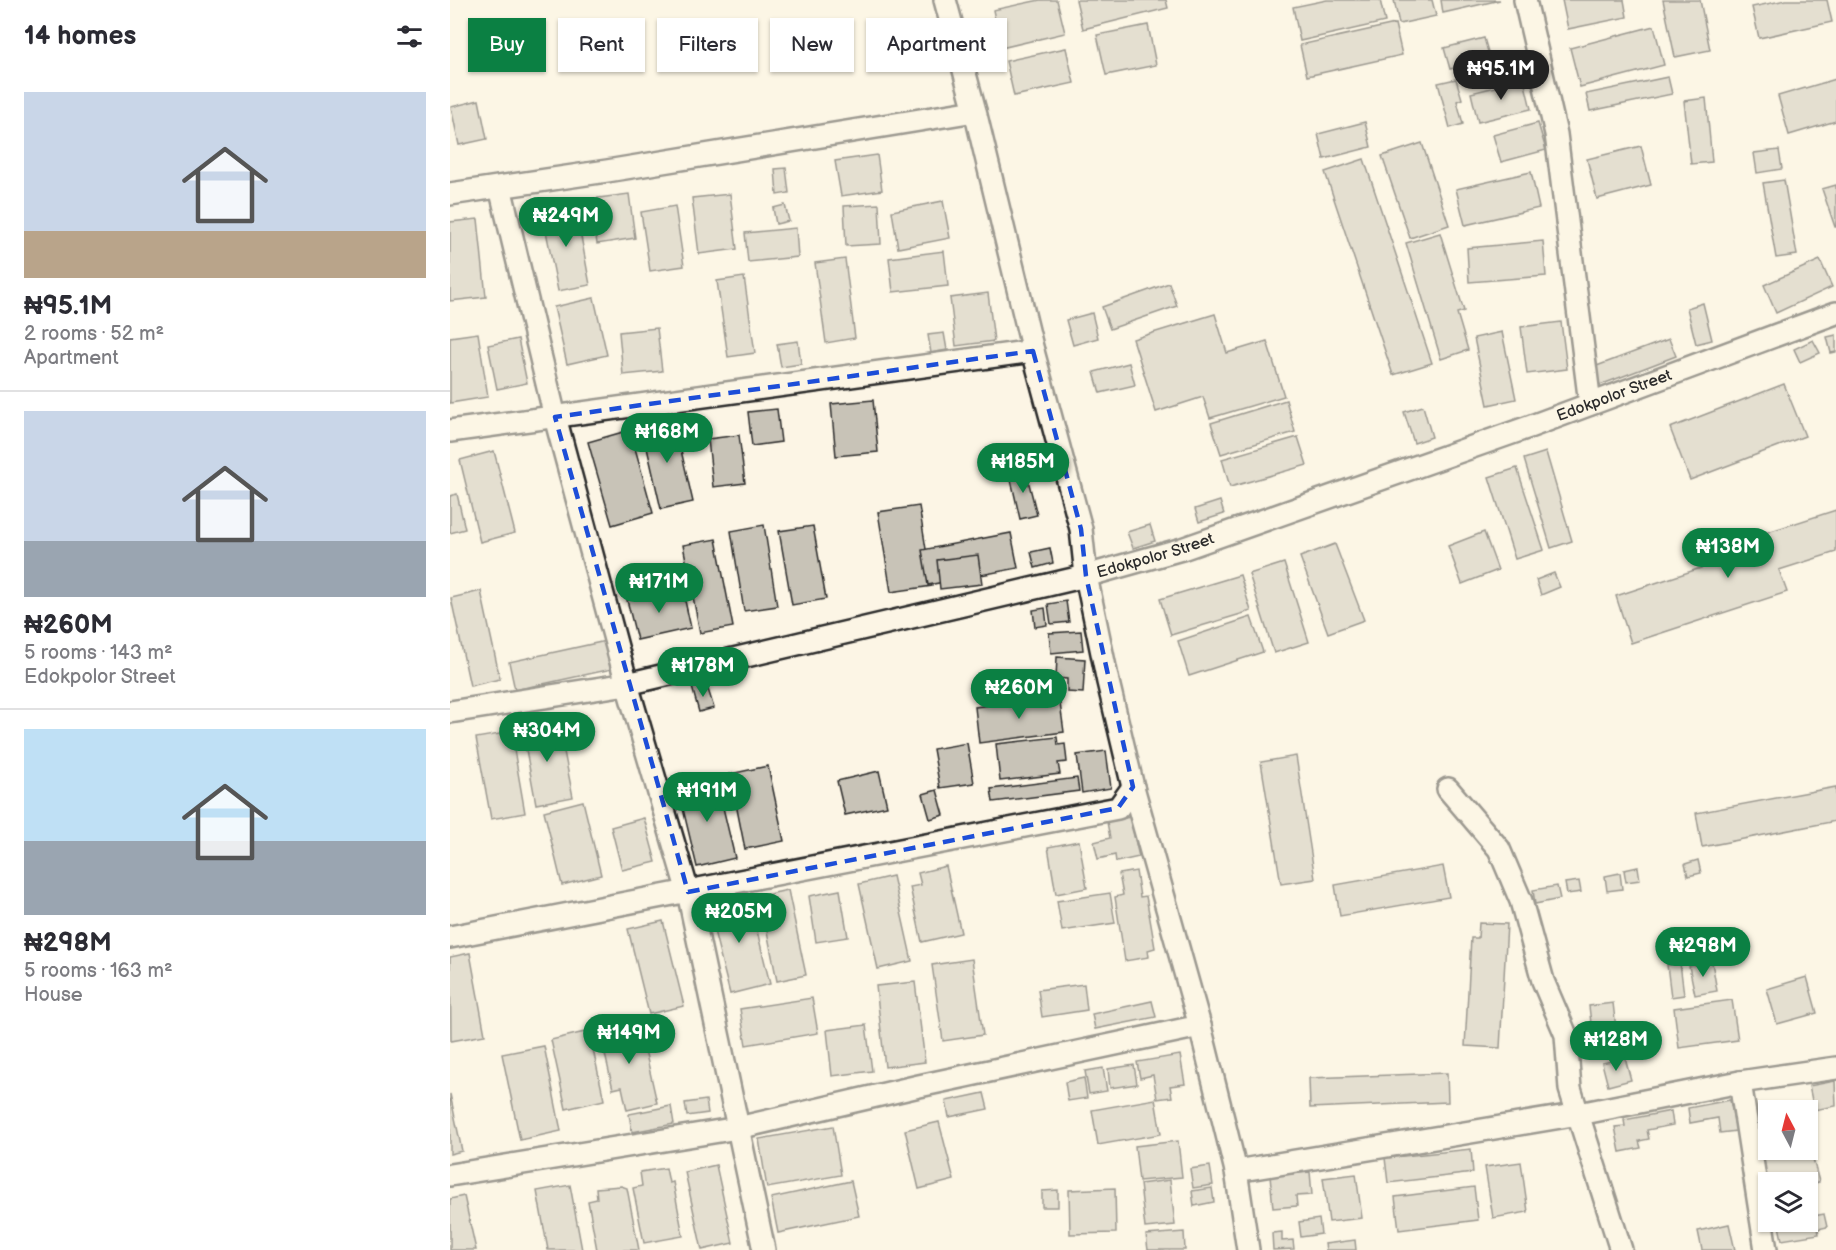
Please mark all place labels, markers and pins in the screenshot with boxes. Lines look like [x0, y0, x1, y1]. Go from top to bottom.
pin: ₦95.1M [1452, 50, 1550, 101]
pin: ₦249M [524, 197, 608, 248]
pin: ₦168M [625, 413, 709, 464]
pin: ₦185M [981, 443, 1065, 494]
pin: ₦138M [1686, 528, 1770, 579]
pin: ₦171M [617, 563, 701, 614]
pin: ₦178M [661, 647, 745, 698]
pin: ₦260M [977, 669, 1061, 720]
pin: ₦304M [505, 712, 589, 763]
pin: ₦191M [665, 772, 749, 823]
pin: ₦205M [697, 893, 781, 944]
pin: ₦298M [1661, 927, 1745, 978]
pin: ₦149M [587, 1014, 671, 1065]
pin: ₦128M [1574, 1021, 1658, 1072]

